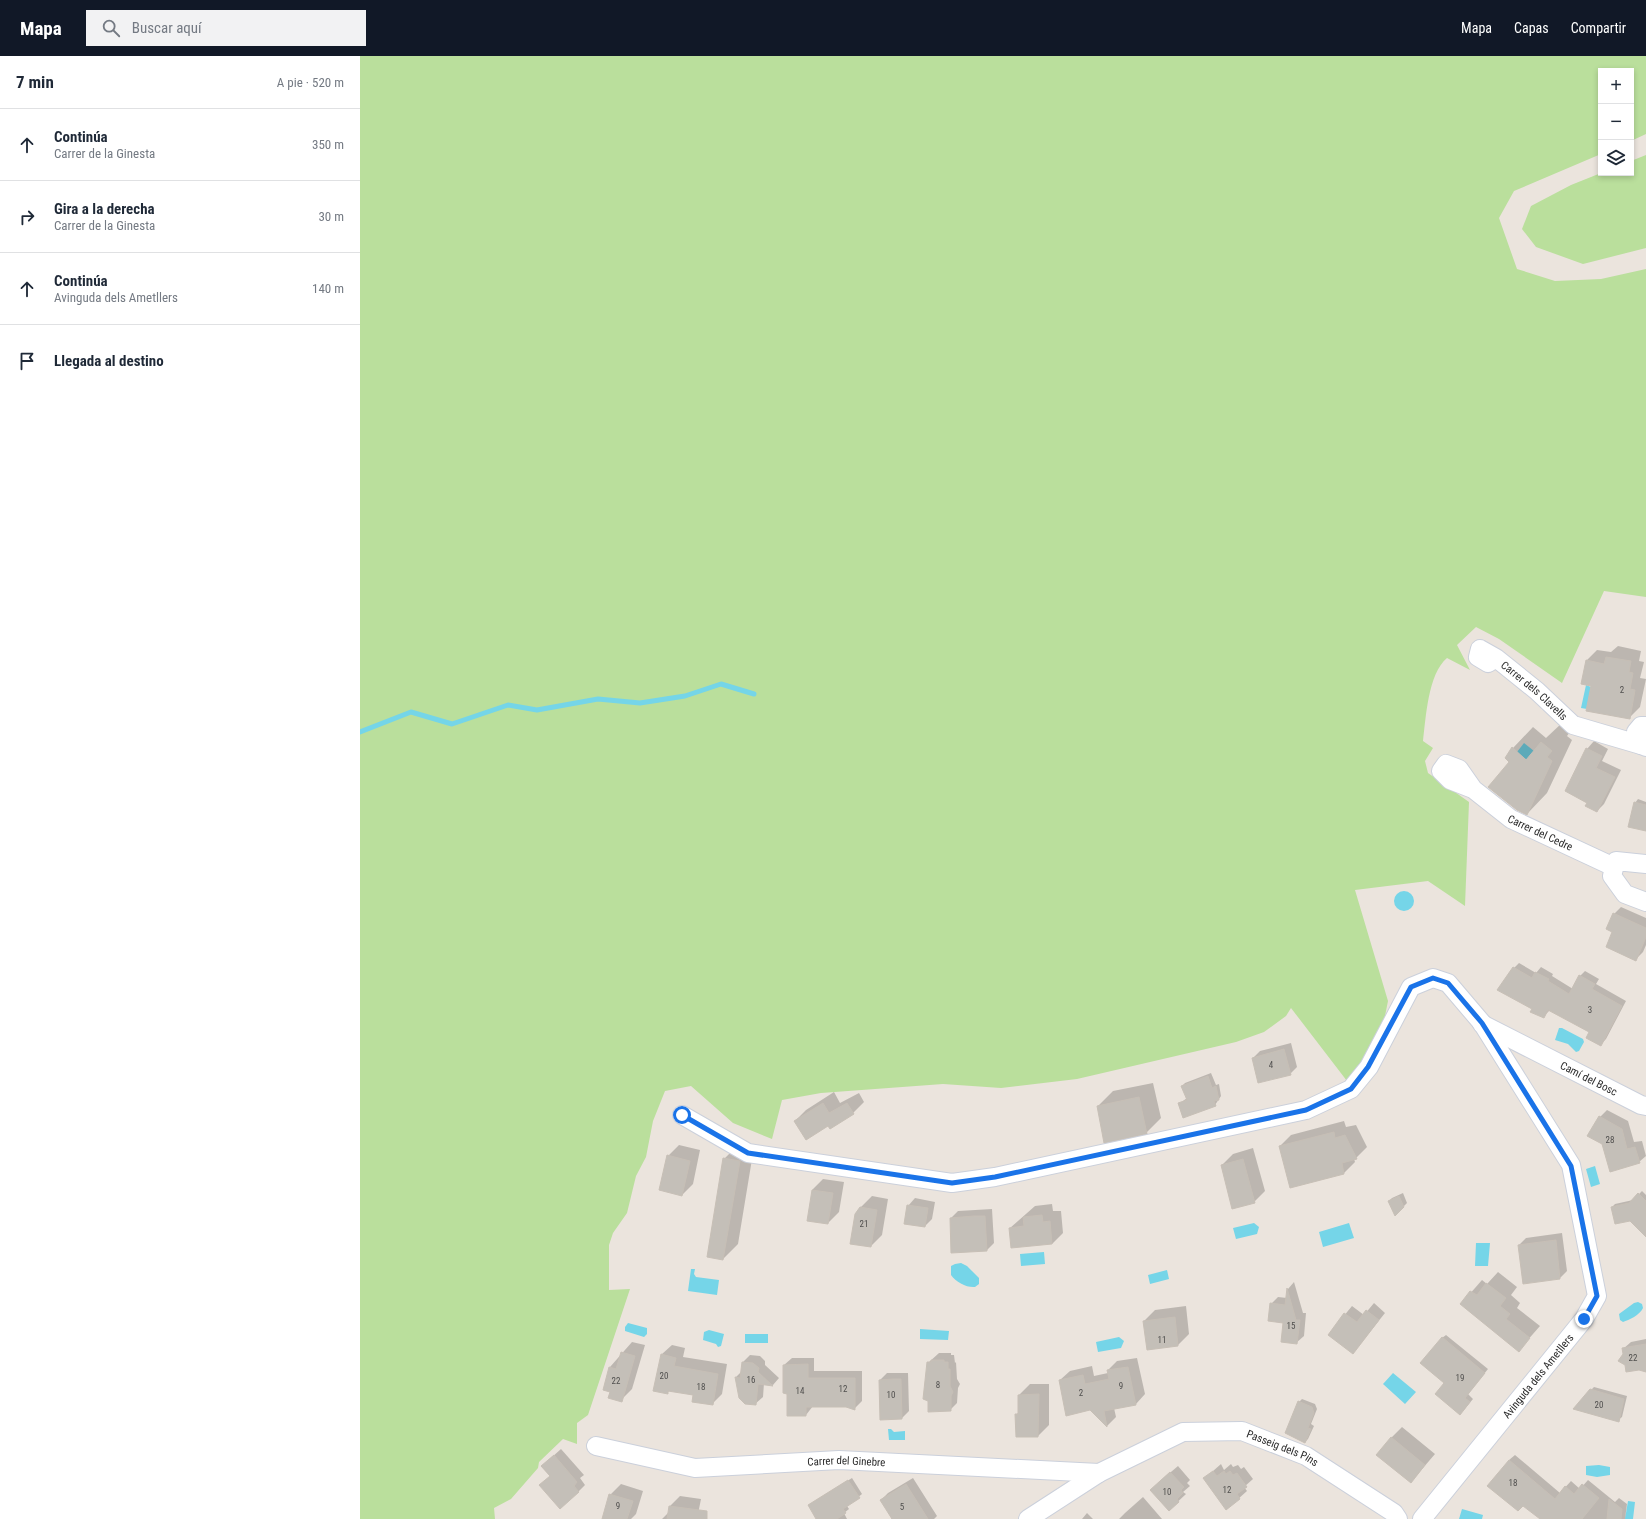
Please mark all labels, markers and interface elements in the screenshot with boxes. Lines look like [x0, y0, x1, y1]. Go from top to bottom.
search box [86, 10, 366, 46]
text: Mapa [20, 17, 62, 40]
icon: search [100, 17, 122, 39]
text: Buscar aquí [132, 19, 202, 37]
text: Mapa [1461, 20, 1492, 36]
text: Capas [1514, 20, 1549, 36]
text: Compartir [1571, 20, 1626, 36]
map controls [1598, 68, 1634, 176]
button: + [1598, 68, 1634, 104]
text: 7 min [16, 72, 54, 92]
text: A pie · 520 m [277, 75, 344, 90]
button: − [1598, 104, 1634, 140]
text: Continúa [54, 128, 108, 146]
icon: ahead [16, 134, 38, 156]
text: 350 m [312, 137, 344, 152]
button: layers [1598, 140, 1634, 176]
text: Carrer de la Ginesta [54, 146, 155, 161]
text: Gira a la derecha [54, 200, 155, 218]
icon: right [16, 206, 38, 228]
text: 30 m [318, 209, 344, 224]
text: Carrer de la Ginesta [54, 218, 155, 233]
text: Continúa [54, 272, 108, 290]
icon: ahead [16, 278, 38, 300]
text: 140 m [312, 281, 344, 296]
text: Avinguda dels Ametllers [54, 290, 178, 305]
icon: arrive [16, 350, 38, 372]
text: Llegada al destino [54, 352, 164, 370]
street label: Carrer dels Clavells [1498, 659, 1570, 723]
house number: 2 [1620, 685, 1625, 695]
street label: Carrer del Cedre [1505, 812, 1575, 854]
house number: 3 [1588, 1005, 1592, 1015]
street label: Camí del Bosc [1558, 1059, 1619, 1099]
house number: 4 [1269, 1060, 1274, 1070]
route start [673, 1106, 691, 1124]
house number: 28 [1606, 1135, 1614, 1145]
house number: 21 [860, 1219, 868, 1229]
route end [1575, 1310, 1593, 1328]
house number: 15 [1287, 1321, 1296, 1331]
street label: Avinguda dels Ametllers [1500, 1331, 1576, 1421]
house number: 11 [1158, 1335, 1166, 1345]
house number: 22 [1629, 1353, 1638, 1363]
house number: 20 [660, 1371, 668, 1381]
house number: 19 [1456, 1373, 1464, 1383]
house number: 16 [747, 1375, 755, 1385]
house number: 22 [612, 1376, 621, 1386]
house number: 8 [936, 1380, 940, 1390]
house number: 9 [1119, 1381, 1123, 1391]
house number: 18 [697, 1382, 705, 1392]
house number: 12 [839, 1384, 848, 1394]
house number: 14 [796, 1386, 805, 1396]
house number: 2 [1079, 1388, 1084, 1398]
house number: 10 [887, 1390, 895, 1400]
house number: 20 [1595, 1400, 1603, 1410]
street label: Passeig dels Pins [1245, 1427, 1321, 1469]
street label: Carrer del Ginebre [807, 1454, 886, 1469]
house number: 18 [1509, 1478, 1517, 1488]
house number: 12 [1223, 1485, 1232, 1495]
house number: 10 [1163, 1487, 1171, 1497]
house number: 9 [616, 1501, 620, 1511]
house number: 5 [900, 1502, 905, 1512]

